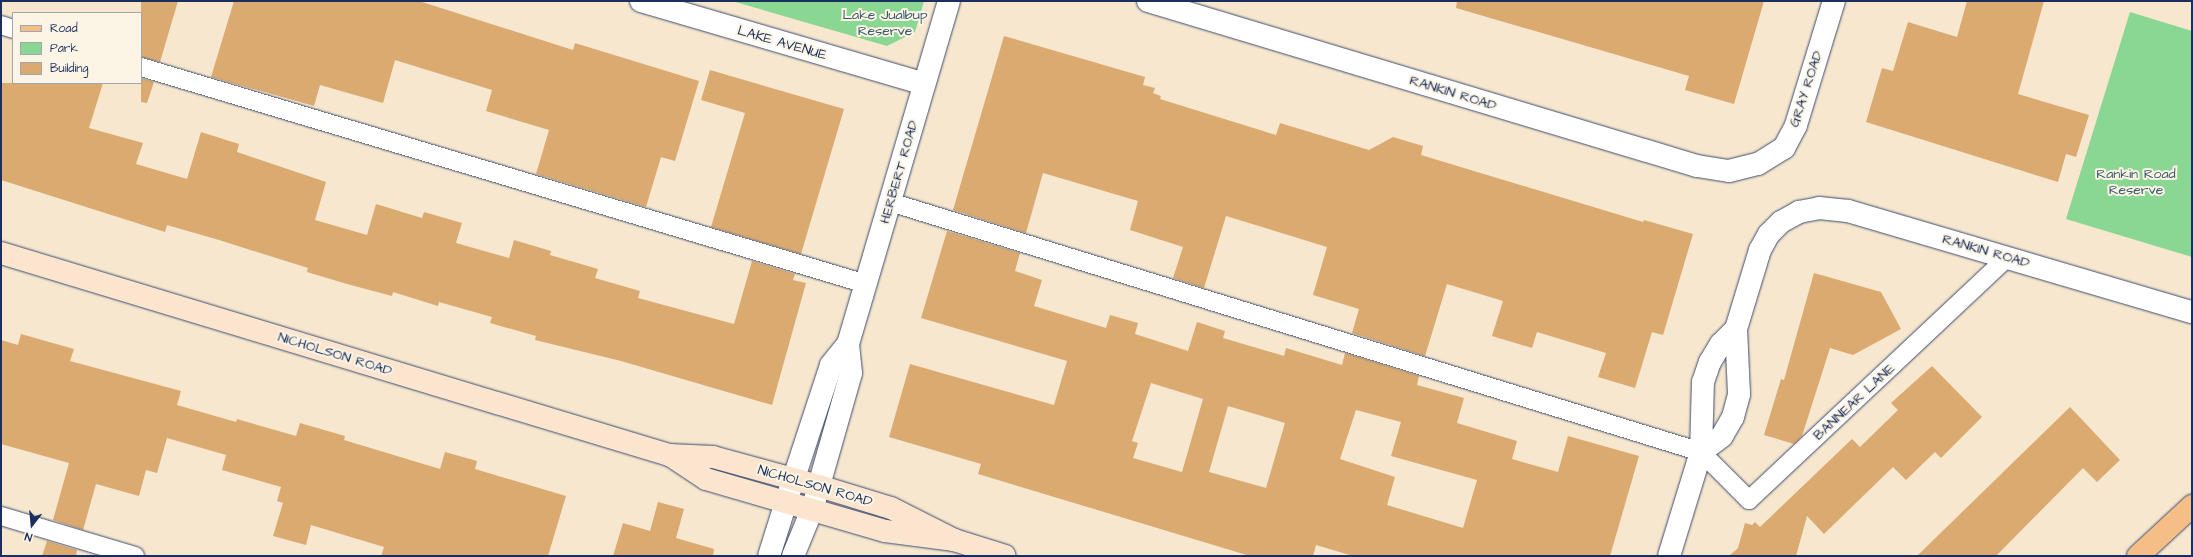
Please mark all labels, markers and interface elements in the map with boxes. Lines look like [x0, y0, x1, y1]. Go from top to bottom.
park label: Lake Jualbup Reserve [842, 7, 928, 40]
legend [12, 12, 142, 84]
text: Road [50, 20, 78, 37]
street label: LAKE AVENUE [735, 22, 829, 64]
text: Park [50, 40, 78, 57]
street label: GRAY ROAD [1786, 49, 1826, 129]
text: Building [50, 60, 88, 77]
street label: RANKIN ROAD [1407, 72, 1499, 114]
street label: HERBERT ROAD [876, 118, 922, 226]
park label: Rankin Road Reserve [2096, 166, 2176, 198]
street label: RANKIN ROAD [1940, 231, 2032, 271]
street label: NICHOLSON ROAD [276, 329, 394, 379]
street label: BANNEAR LANE [1810, 360, 1898, 444]
street label: NICHOLSON ROAD [756, 462, 874, 510]
north arrow [12, 505, 52, 545]
text: N [23, 529, 34, 545]

